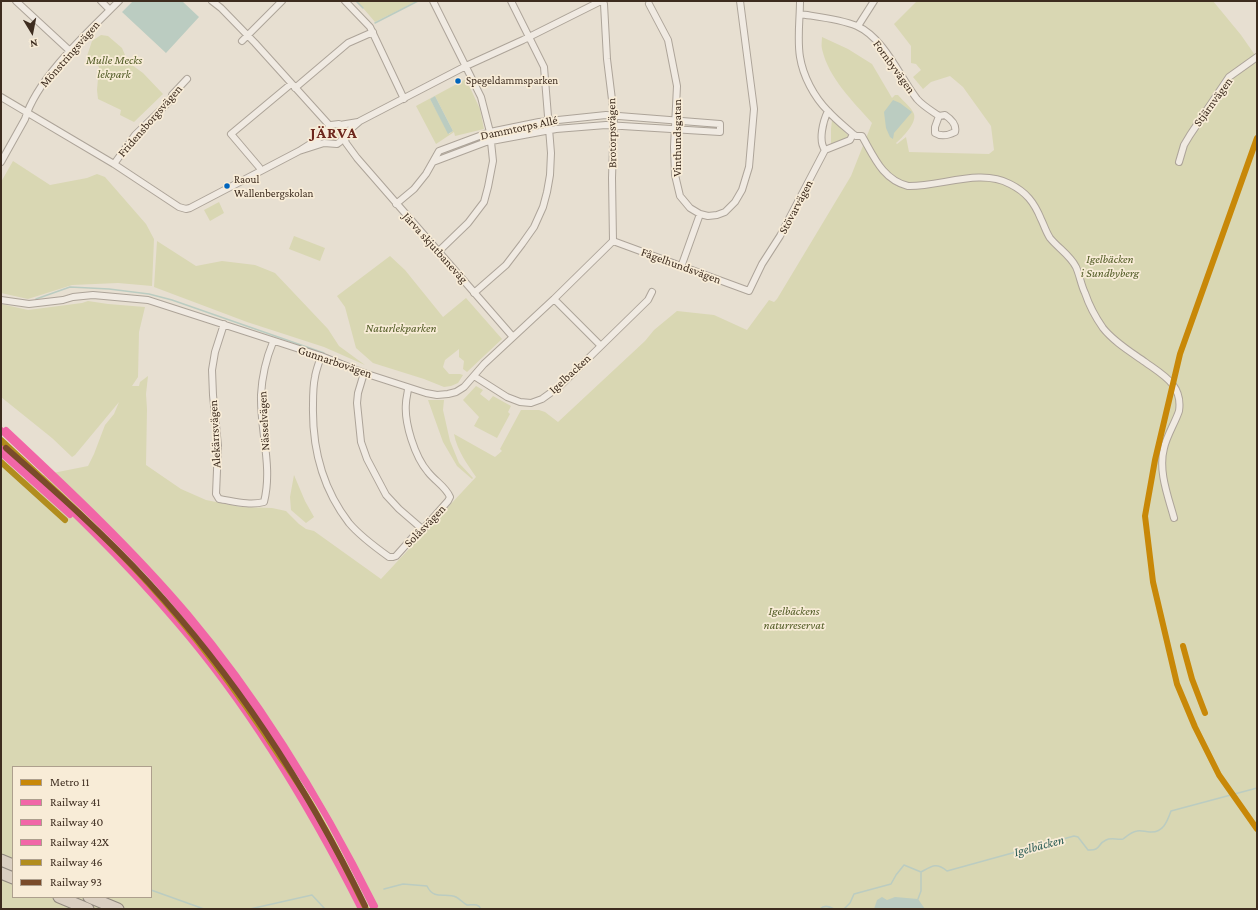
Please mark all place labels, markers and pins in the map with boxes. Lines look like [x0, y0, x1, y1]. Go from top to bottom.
place label: Spegeldammsparken [466, 74, 558, 88]
marker: Spegeldammsparken [453, 76, 463, 86]
place label: Raoul Wallenbergskolan [234, 173, 314, 199]
marker: Raoul Wallenbergskolan [222, 181, 232, 191]

